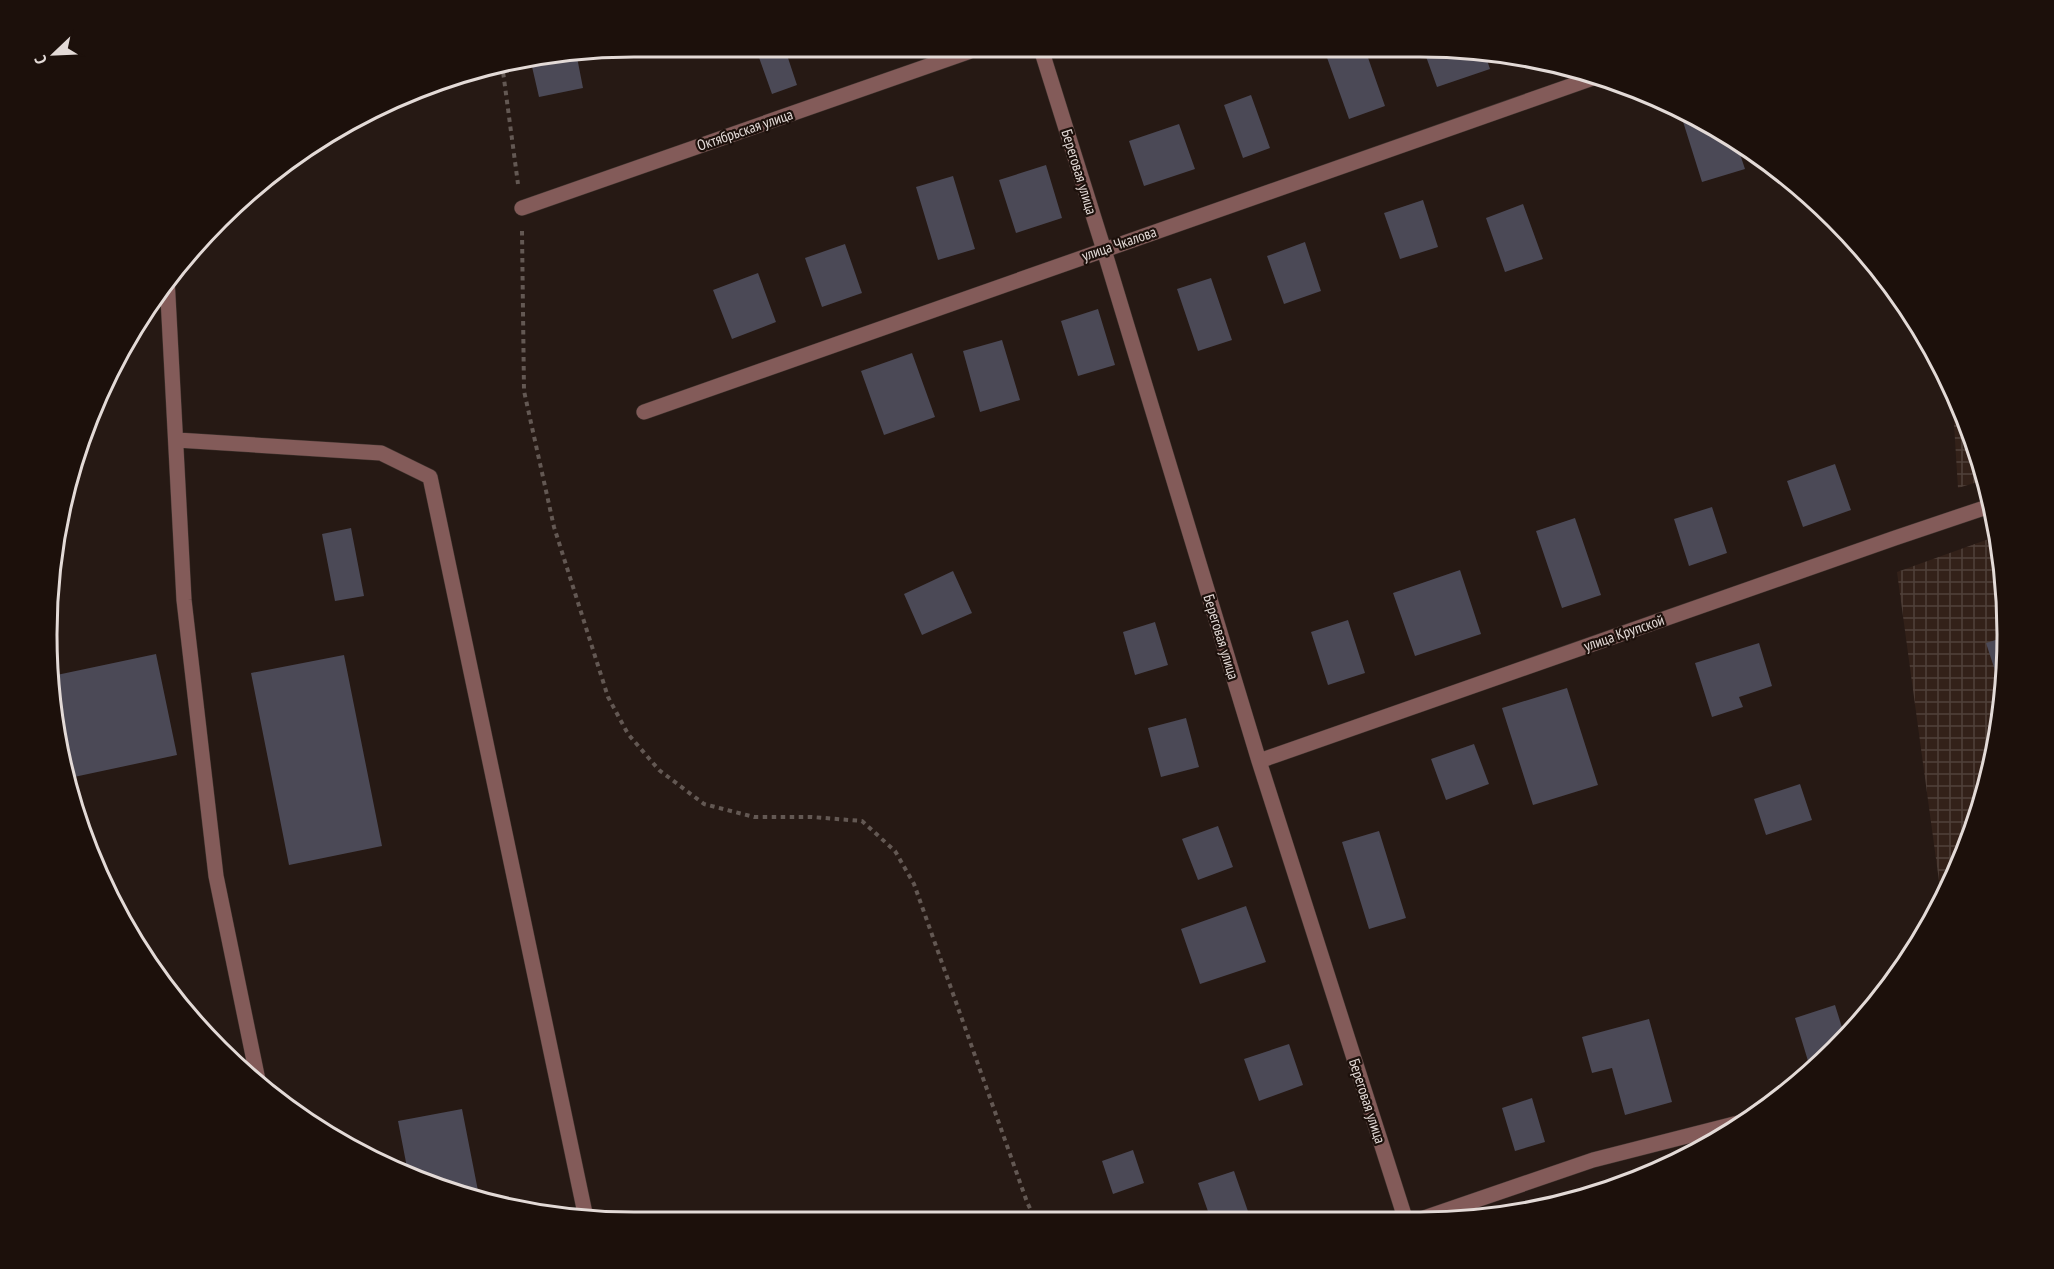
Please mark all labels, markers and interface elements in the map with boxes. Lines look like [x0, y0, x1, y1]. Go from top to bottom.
north arrow [24, 24, 84, 84]
text: С [29, 52, 51, 67]
street label: Октябрьская улица [694, 104, 795, 155]
street label: Береговая улица [1058, 127, 1101, 217]
street label: улица Чкалова [1079, 222, 1159, 265]
street label: Береговая улица [1200, 592, 1243, 682]
street label: улица Крупской [1581, 610, 1667, 655]
street label: Береговая улица [1345, 1056, 1390, 1146]

